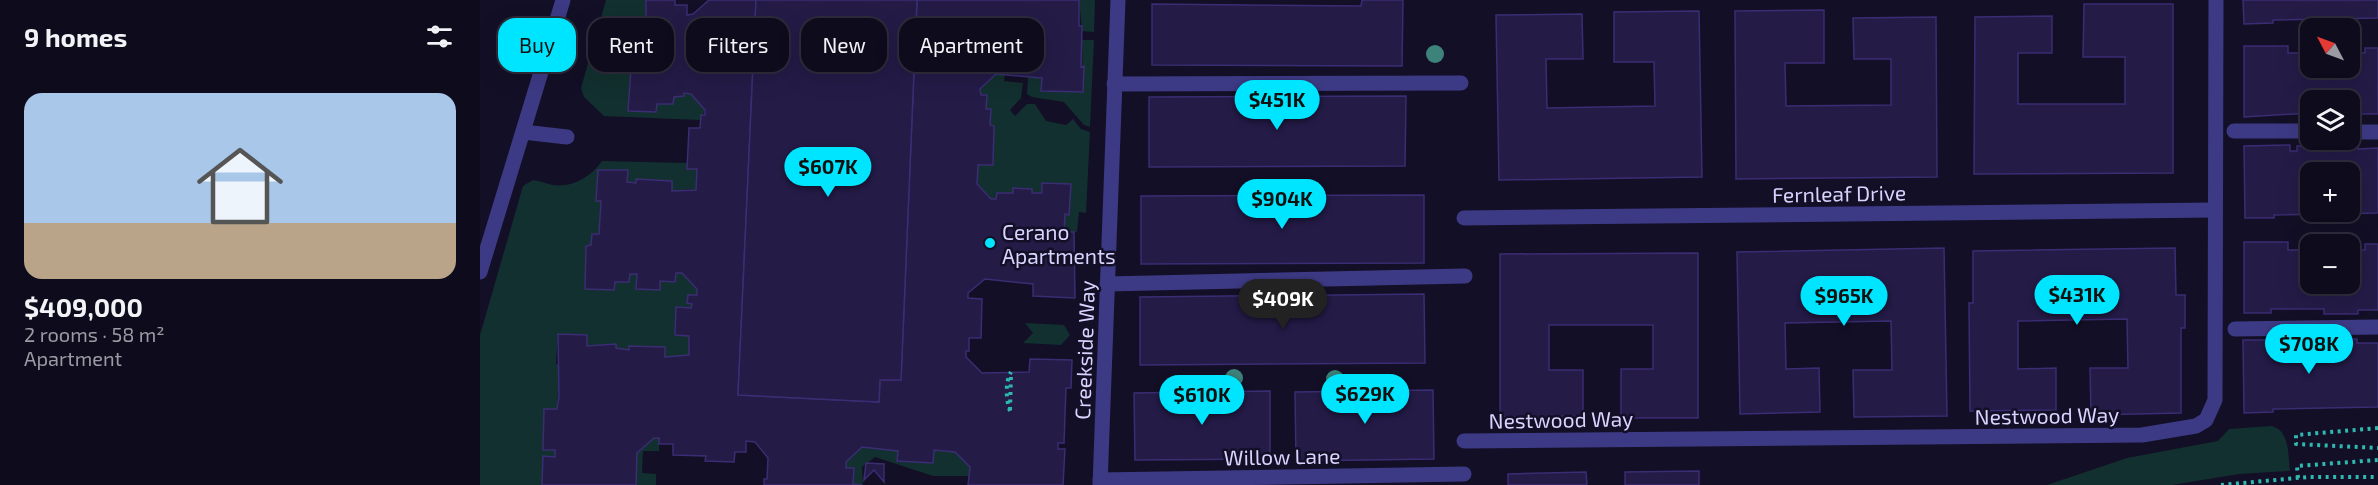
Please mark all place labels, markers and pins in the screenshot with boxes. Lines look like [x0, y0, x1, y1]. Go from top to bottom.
pin: $451K [1235, 80, 1319, 131]
pin: $607K [786, 147, 870, 198]
pin: $904K [1240, 179, 1324, 230]
place label: Cerano Apartments [1002, 219, 1116, 268]
marker: Cerano Apartments [983, 236, 997, 250]
pin: $431K [2035, 275, 2119, 326]
pin: $965K [1802, 276, 1886, 327]
pin: $409K [1241, 279, 1325, 330]
pin: $708K [2267, 324, 2351, 375]
pin: $629K [1323, 374, 1407, 425]
pin: $610K [1160, 375, 1244, 426]

